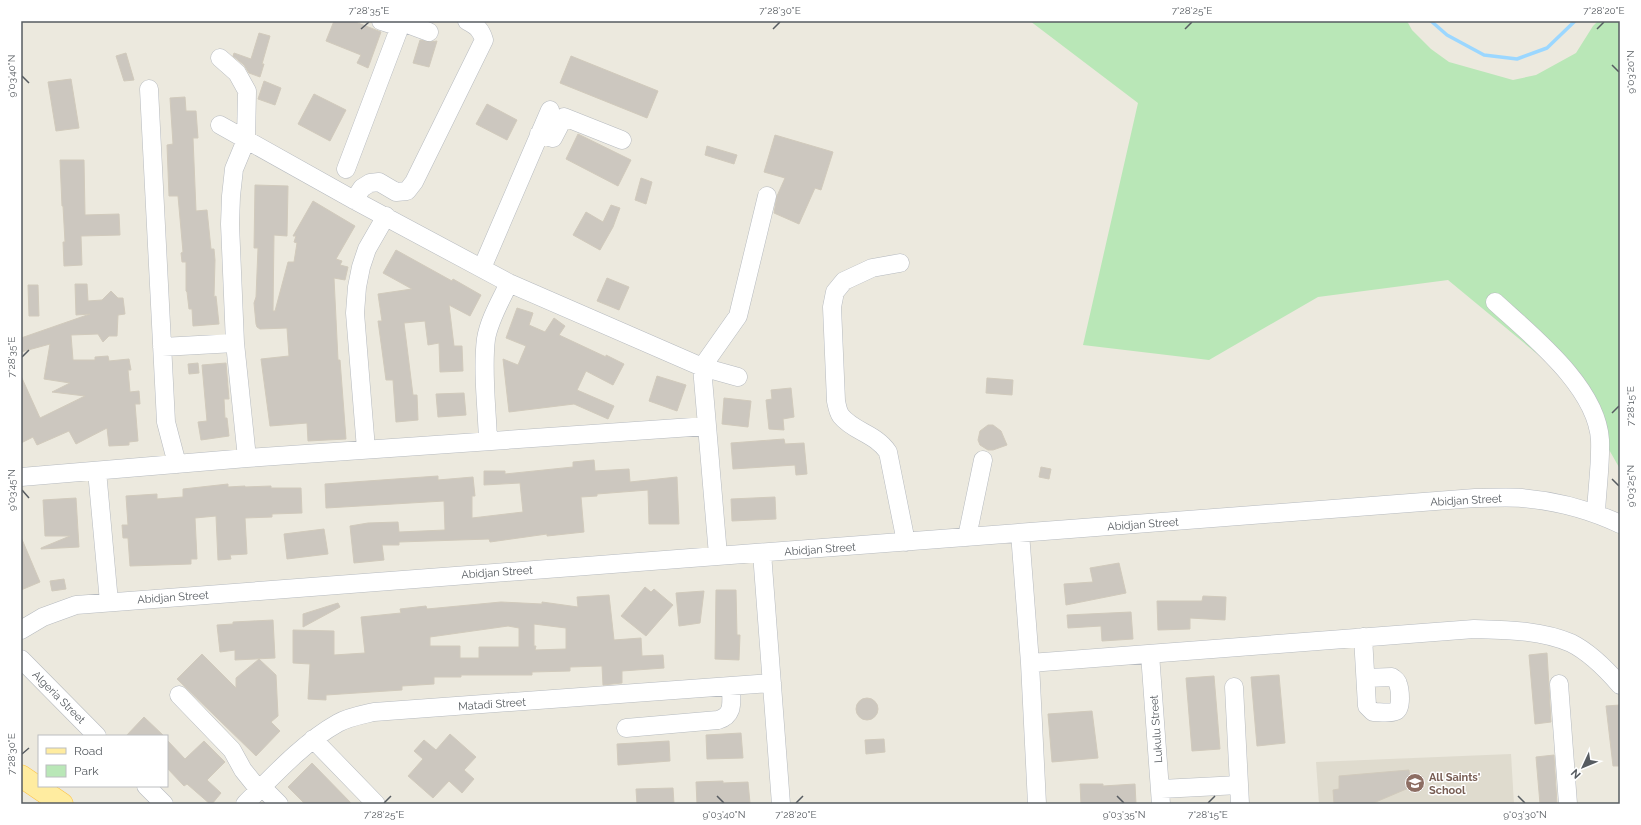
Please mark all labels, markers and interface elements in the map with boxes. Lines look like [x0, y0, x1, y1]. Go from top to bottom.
text: 7°28'35"E [349, 5, 389, 16]
text: 7°28'30"E [759, 5, 801, 16]
text: 7°28'25"E [1172, 5, 1212, 16]
text: 7°28'20"E [1583, 5, 1625, 16]
text: 9°03'20"N [1625, 50, 1636, 94]
text: 9°03'40"N [6, 55, 17, 97]
text: 7°28'35"E [6, 337, 17, 377]
text: 7°28'15"E [1625, 386, 1636, 426]
text: 9°03'25"N [1625, 465, 1636, 507]
text: 9°03'45"N [6, 469, 17, 511]
street label: Abidjan Street [1430, 492, 1502, 509]
street label: Abidjan Street [1107, 515, 1180, 533]
street label: Abidjan Street [784, 540, 857, 558]
street label: Abidjan Street [461, 563, 534, 581]
street label: Abidjan Street [137, 588, 210, 606]
street label: Algeria Street [30, 668, 88, 727]
street label: Lukulu Street [1148, 694, 1165, 763]
street label: Matadi Street [458, 696, 527, 713]
text: 7°28'30"E [6, 733, 17, 775]
legend [38, 735, 168, 787]
text: Road [74, 744, 103, 758]
north arrow [1563, 747, 1603, 787]
text: Park [74, 764, 99, 778]
text: N [1569, 766, 1584, 781]
place label: All Saints' School [1429, 771, 1480, 797]
school or university icon: All Saints' School [1404, 772, 1426, 794]
text: 7°28'25"E [364, 809, 404, 820]
text: 9°03'40"N [703, 809, 745, 820]
text: 7°28'20"E [775, 809, 817, 820]
text: 9°03'35"N [1103, 809, 1145, 820]
text: 7°28'15"E [1188, 809, 1228, 820]
text: 9°03'30"N [1503, 809, 1547, 820]

